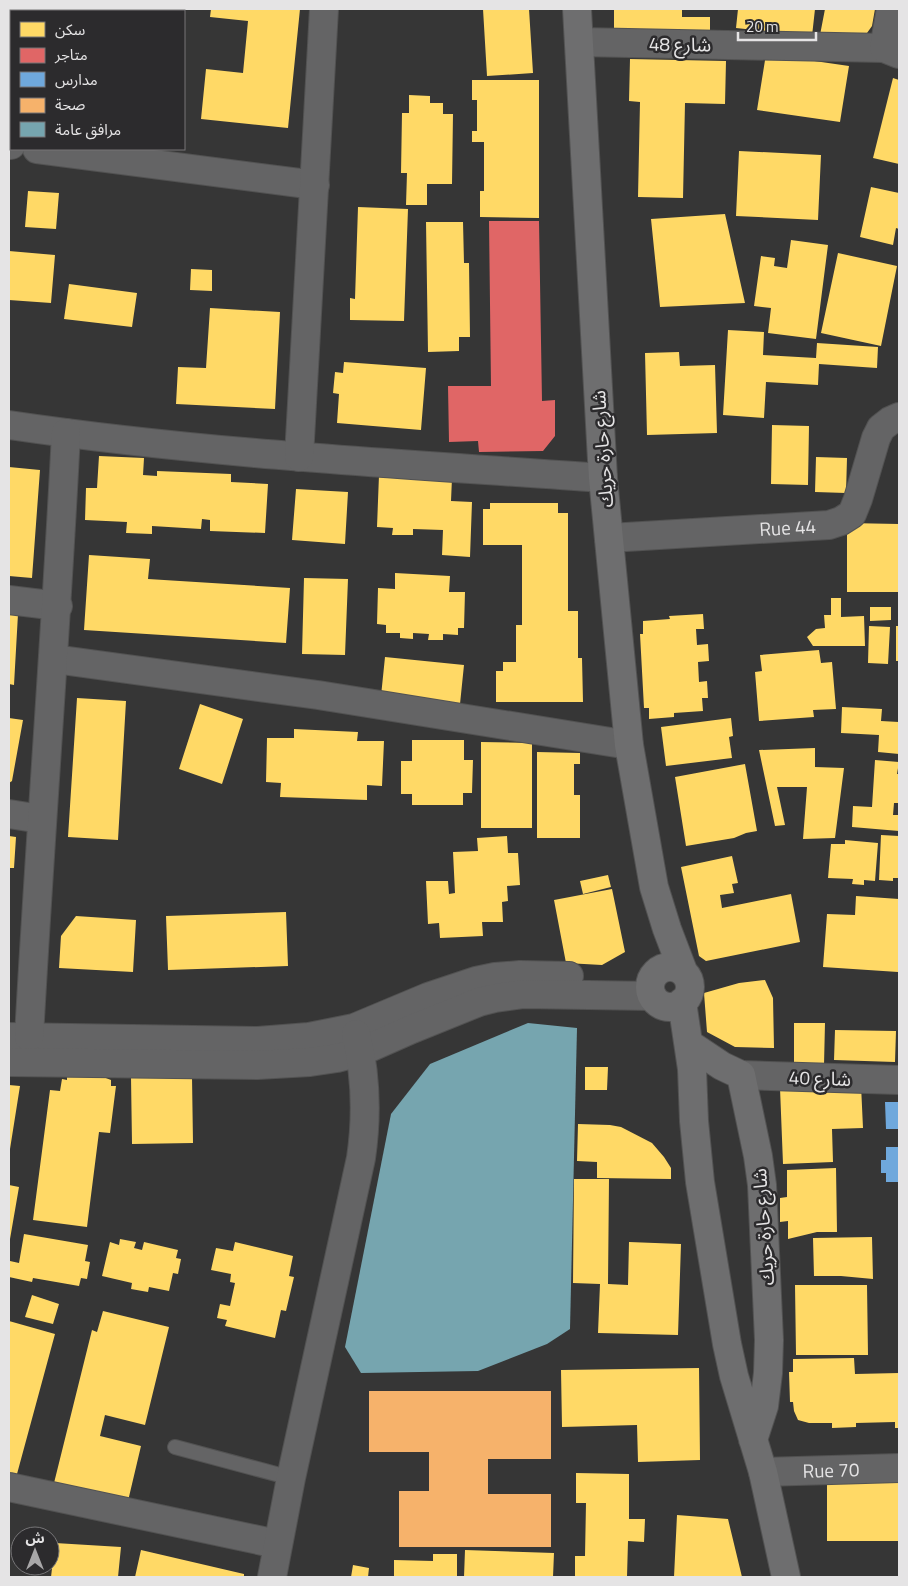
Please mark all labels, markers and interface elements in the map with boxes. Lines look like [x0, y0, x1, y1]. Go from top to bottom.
legend [10, 10, 185, 150]
scale bar [738, 10, 816, 42]
text: 20 m [746, 15, 779, 38]
text: سكن [55, 18, 86, 41]
street label: شارع 48 [649, 28, 712, 59]
text: متاجر [54, 43, 88, 66]
text: مدارس [55, 68, 98, 91]
text: صحة [55, 93, 85, 116]
text: مرافق عامة [55, 118, 121, 141]
street label: شارع حارة حريك [583, 389, 620, 509]
street label: Rue 44 [758, 511, 817, 543]
street label: شارع 40 [788, 1062, 852, 1093]
street label: شارع حارة حريك [744, 1167, 781, 1287]
street label: Rue 70 [802, 1454, 860, 1485]
north arrow [10, 1526, 60, 1576]
text: ش [25, 1527, 45, 1548]

